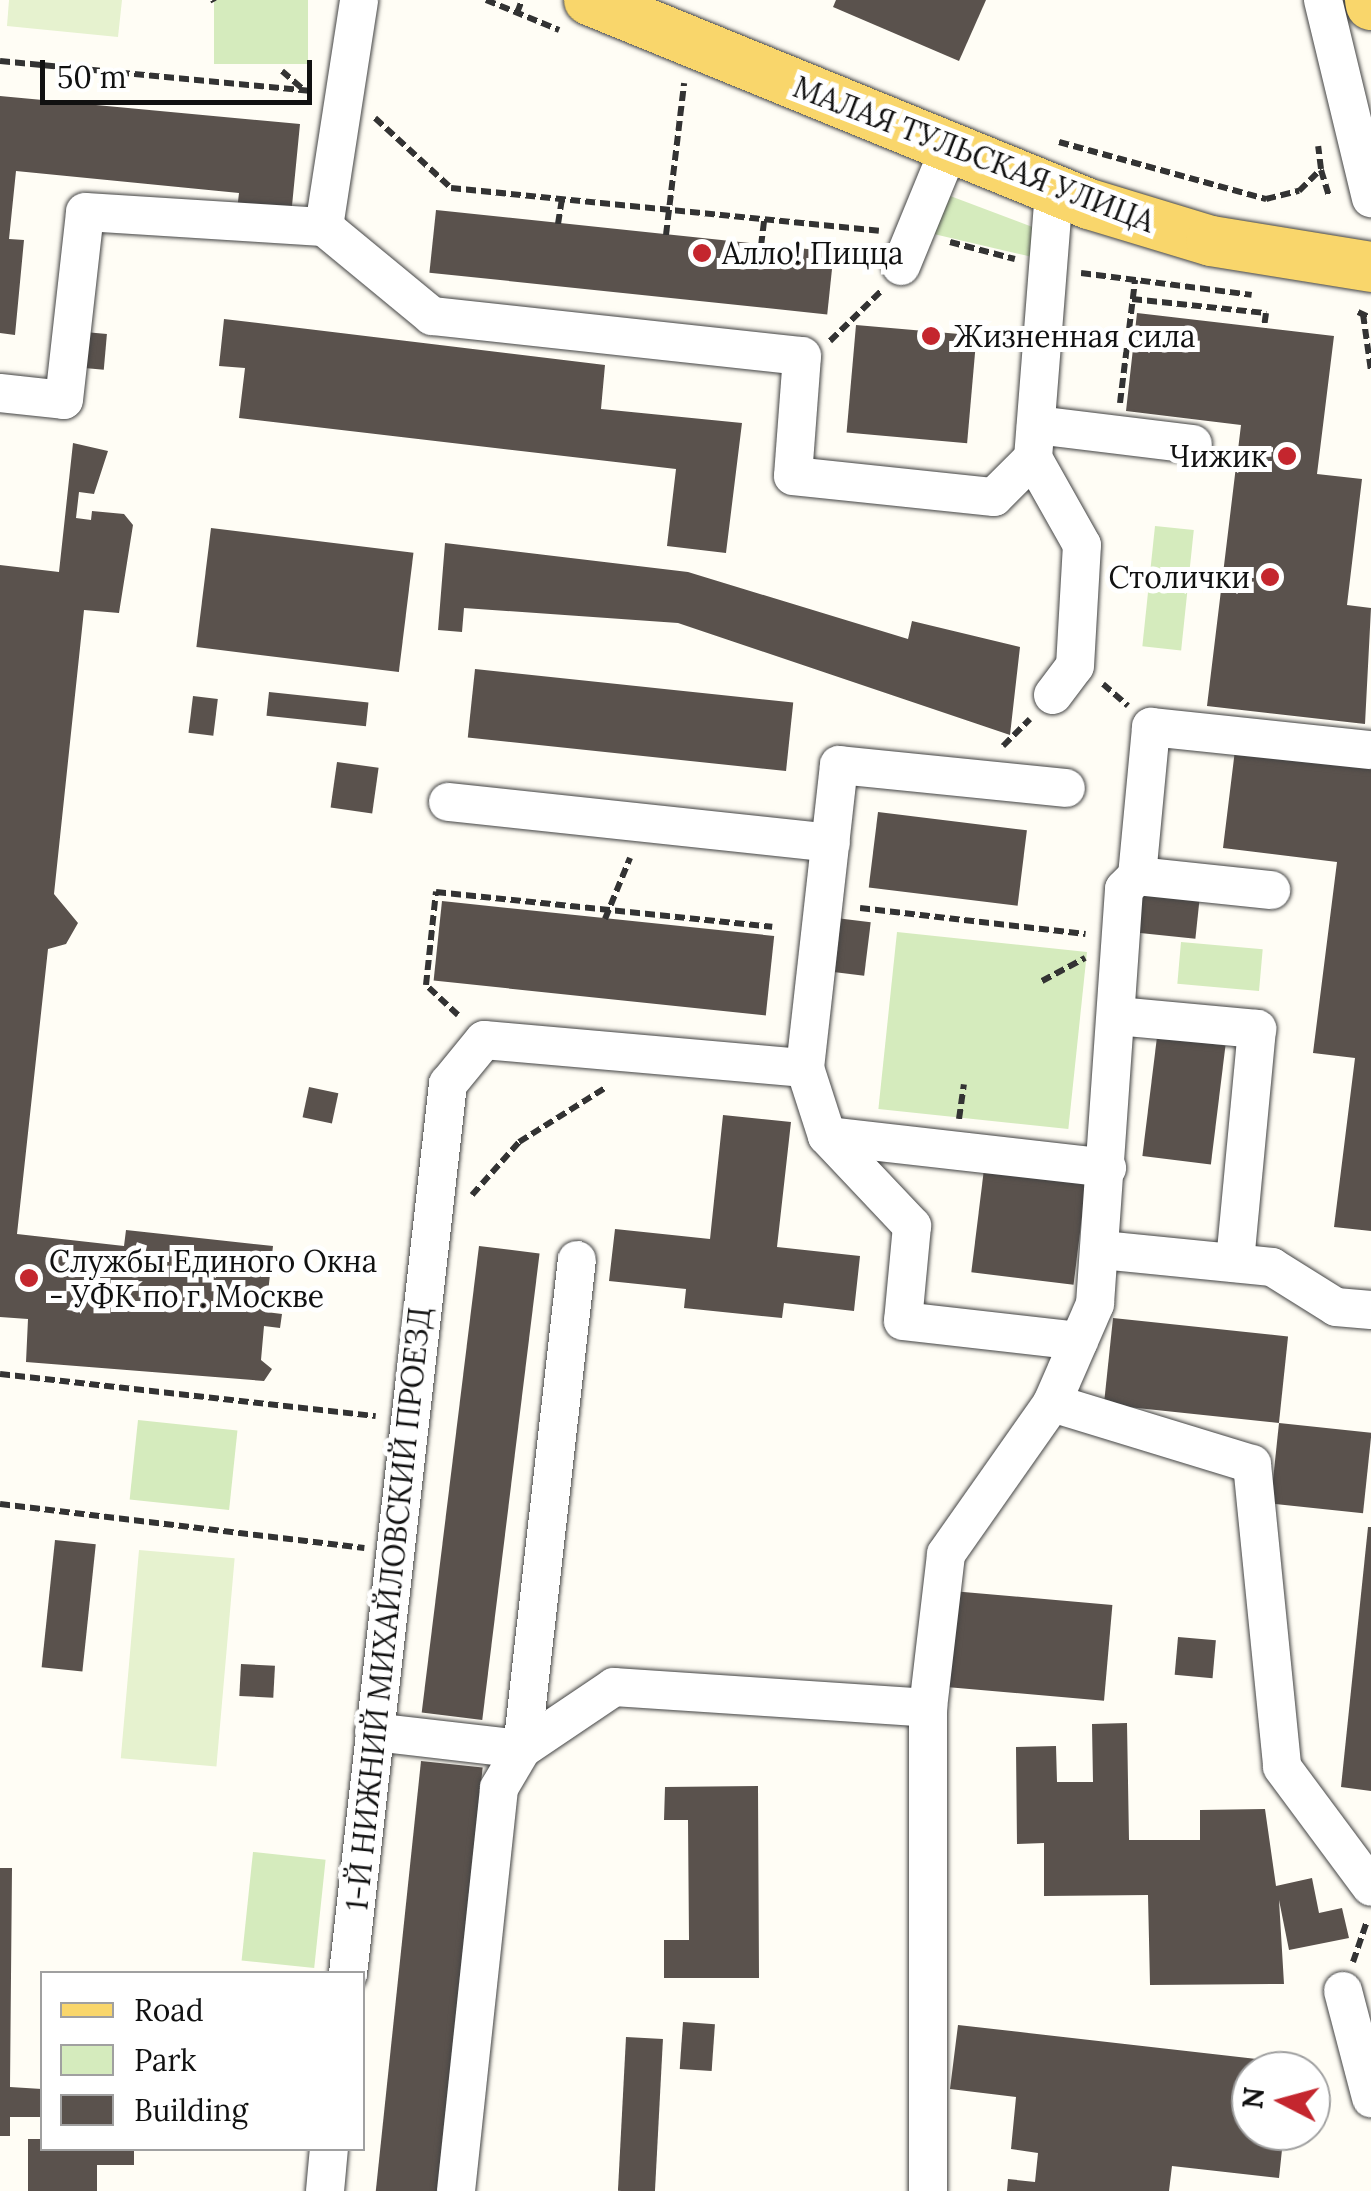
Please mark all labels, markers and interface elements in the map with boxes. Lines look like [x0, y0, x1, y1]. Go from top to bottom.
scale bar [45, 40, 318, 102]
text: 50 m [57, 58, 127, 96]
street label: МАЛАЯ ТУЛЬСКАЯ УЛИЦА [788, 68, 1160, 240]
place label: Алло! Пицца [722, 235, 903, 271]
marker: Алло! Пицца [691, 242, 713, 264]
place label: Жизненная сила [954, 318, 1195, 354]
marker: Жизненная сила [918, 323, 944, 349]
place label: Чижик [1169, 438, 1267, 474]
marker: Чижик [1276, 445, 1298, 467]
place label: Столички [1108, 559, 1250, 595]
marker: Столички [1259, 566, 1281, 588]
place label: Службы Единого Окна - УФК по г. Москве [49, 1243, 377, 1314]
marker: Службы Единого Окна - УФК по г. Москве [18, 1267, 40, 1289]
street label: 1-Й НИЖНИЙ МИХАЙЛОВСКИЙ ПРОЕЗД [338, 1306, 438, 1912]
legend [40, 1971, 365, 2151]
text: Road [134, 1991, 204, 2029]
text: Park [134, 2041, 196, 2079]
north arrow [1231, 2051, 1331, 2151]
text: N [1234, 2085, 1272, 2111]
text: Building [134, 2091, 248, 2129]

